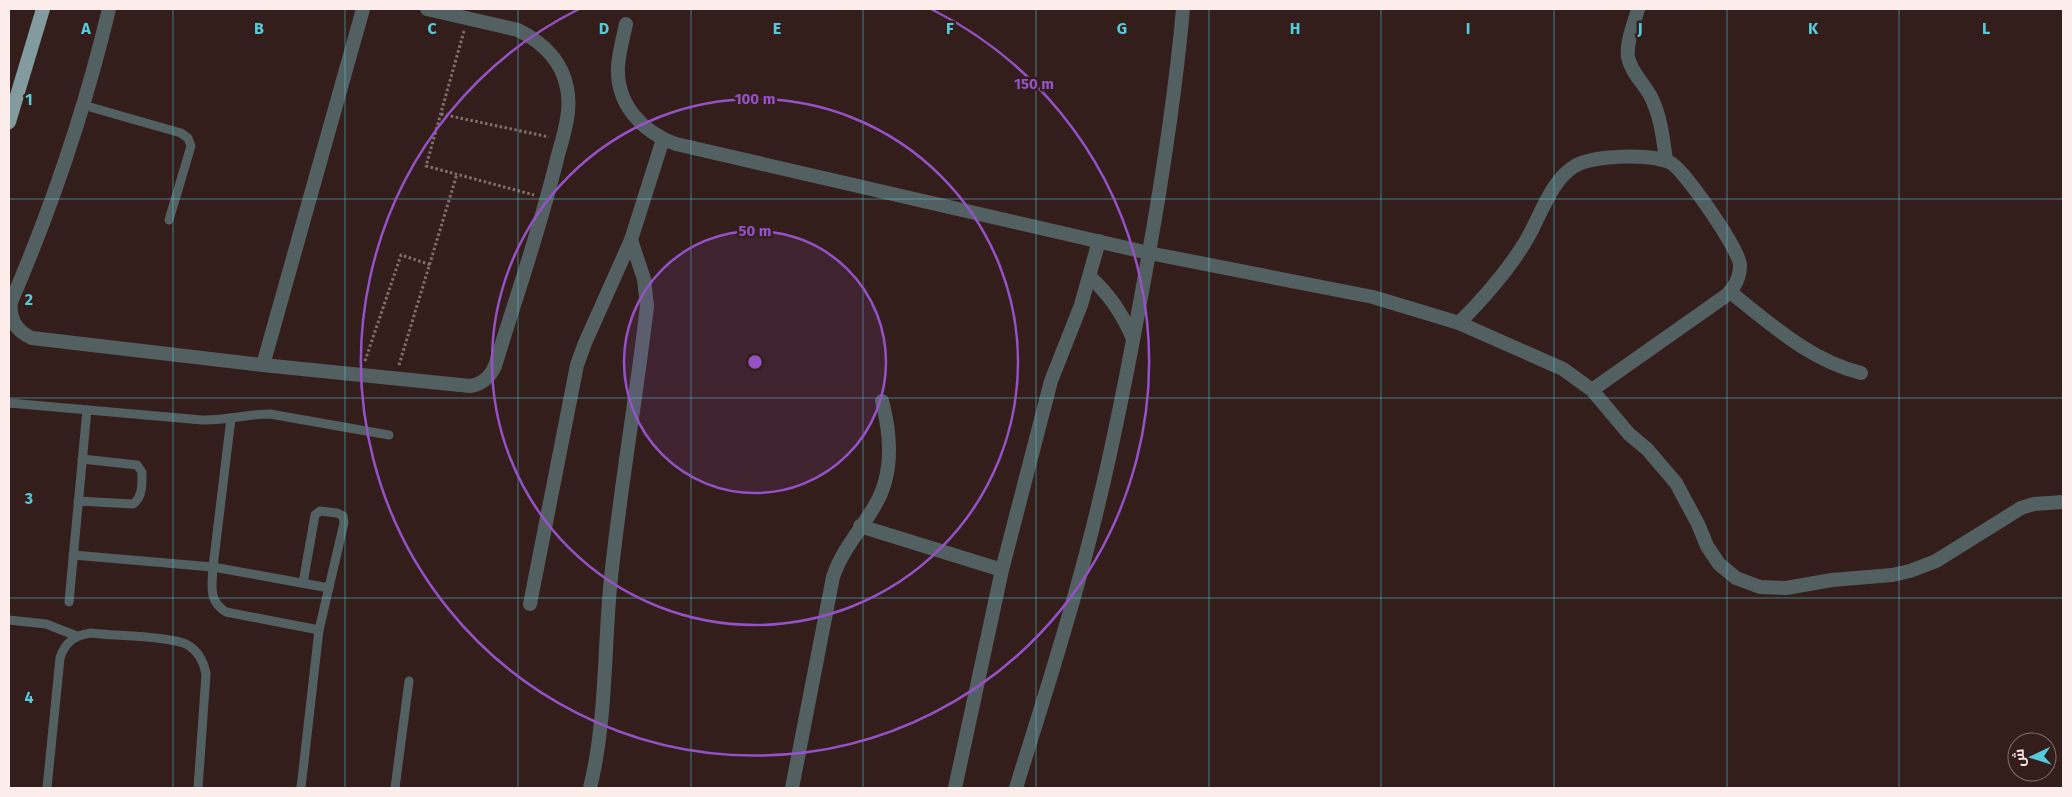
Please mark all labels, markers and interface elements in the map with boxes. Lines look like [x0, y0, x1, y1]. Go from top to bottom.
text: A [80, 19, 91, 38]
text: B [254, 19, 264, 38]
text: C [427, 19, 437, 38]
text: D [599, 19, 609, 38]
text: E [773, 19, 781, 38]
text: F [946, 19, 954, 38]
text: G [1117, 19, 1127, 38]
text: H [1290, 19, 1300, 38]
text: I [1466, 19, 1470, 38]
text: J [1636, 19, 1643, 38]
text: K [1808, 19, 1819, 38]
text: L [1982, 19, 1990, 38]
text: 150 m [1014, 75, 1054, 93]
text: 1 [25, 90, 33, 109]
text: 100 m [735, 90, 775, 108]
text: 50 m [738, 222, 772, 240]
text: 2 [25, 290, 33, 309]
centre of rings [746, 353, 764, 371]
text: 3 [24, 489, 33, 508]
text: 4 [24, 688, 34, 707]
north arrow [2007, 732, 2057, 782]
text: ش [2010, 748, 2029, 767]

